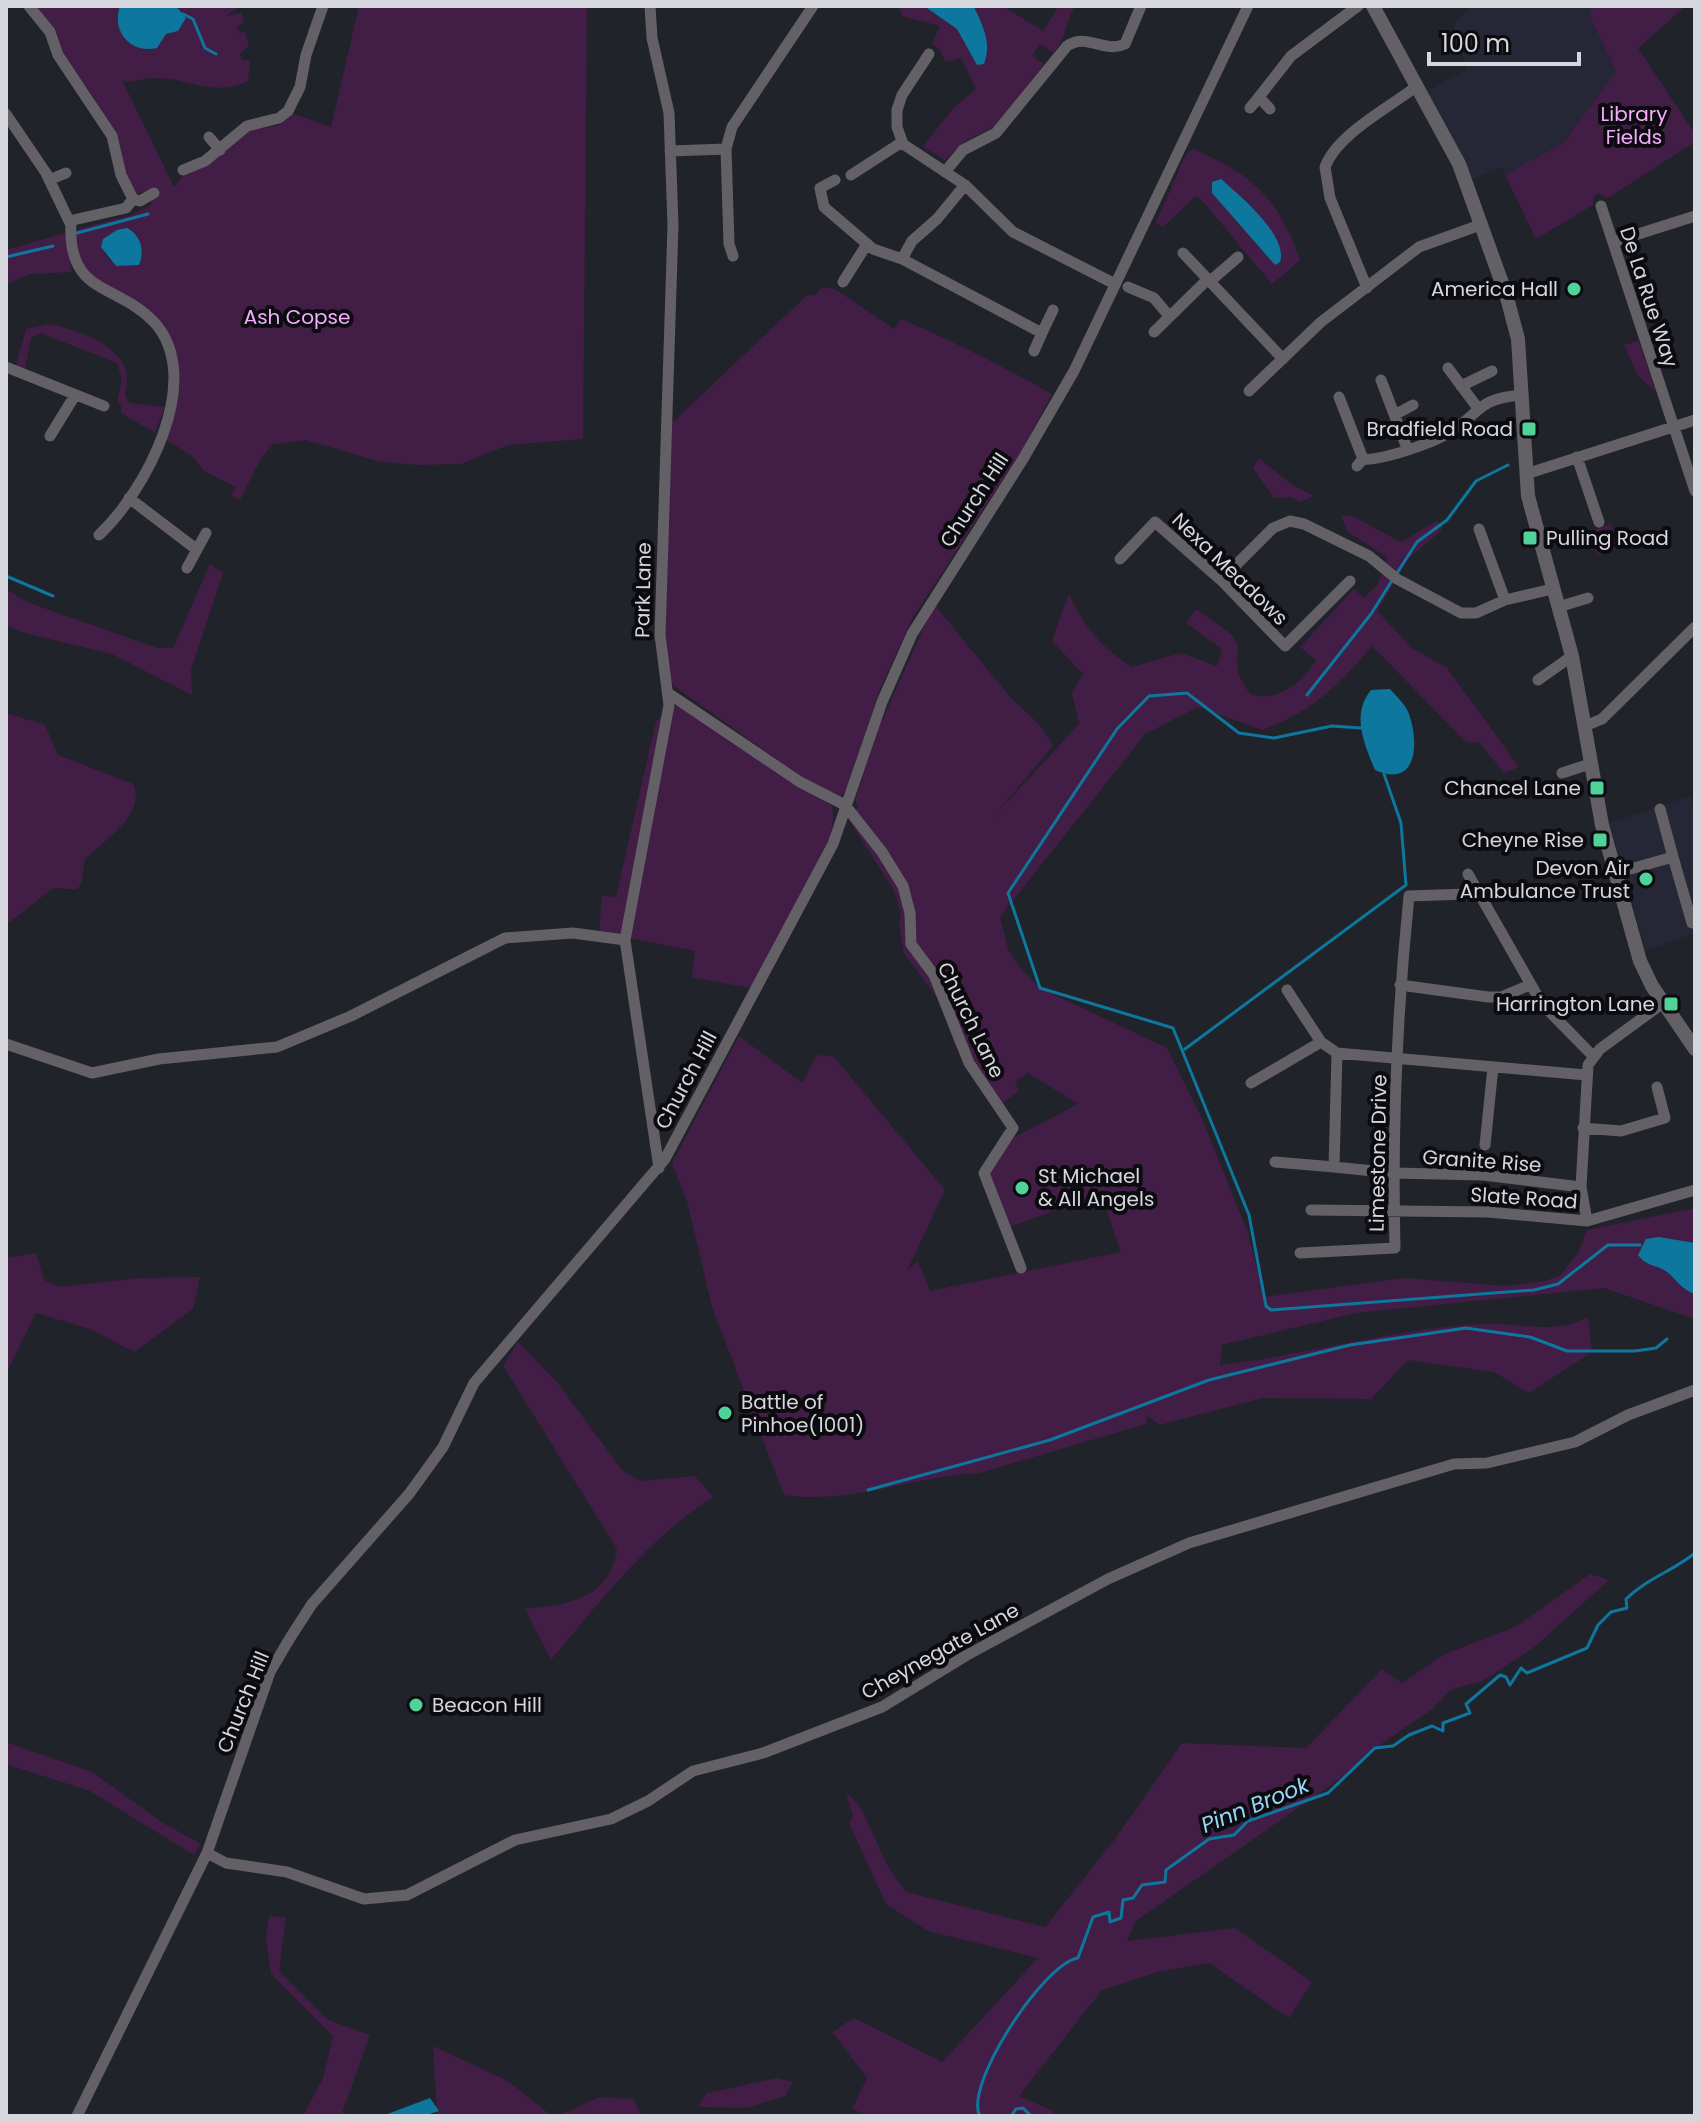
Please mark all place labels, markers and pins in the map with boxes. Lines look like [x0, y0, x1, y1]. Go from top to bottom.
place label: America Hall [1431, 275, 1558, 303]
marker: America Hall [1565, 280, 1583, 298]
place label: Bradfield Road [1367, 415, 1513, 443]
marker: Bradfield Road [1520, 420, 1538, 438]
place label: Pulling Road [1546, 524, 1669, 552]
marker: Pulling Road [1521, 529, 1539, 547]
place label: Chancel Lane [1444, 774, 1581, 802]
marker: Chancel Lane [1588, 779, 1606, 797]
place label: Cheyne Rise [1462, 826, 1584, 854]
marker: Cheyne Rise [1591, 831, 1609, 849]
place label: Devon Air Ambulance Trust [1460, 854, 1630, 905]
marker: Devon Air Ambulance Trust [1637, 870, 1655, 888]
place label: Harrington Lane [1496, 990, 1655, 1018]
marker: Harrington Lane [1662, 995, 1680, 1013]
place label: St Michael & All Angels [1038, 1162, 1154, 1213]
marker: St Michael & All Angels [1013, 1179, 1031, 1197]
place label: Battle of Pinhoe(1001) [741, 1388, 864, 1439]
marker: Battle of Pinhoe(1001) [716, 1404, 734, 1422]
place label: Beacon Hill [432, 1691, 542, 1719]
marker: Beacon Hill [407, 1696, 425, 1714]

